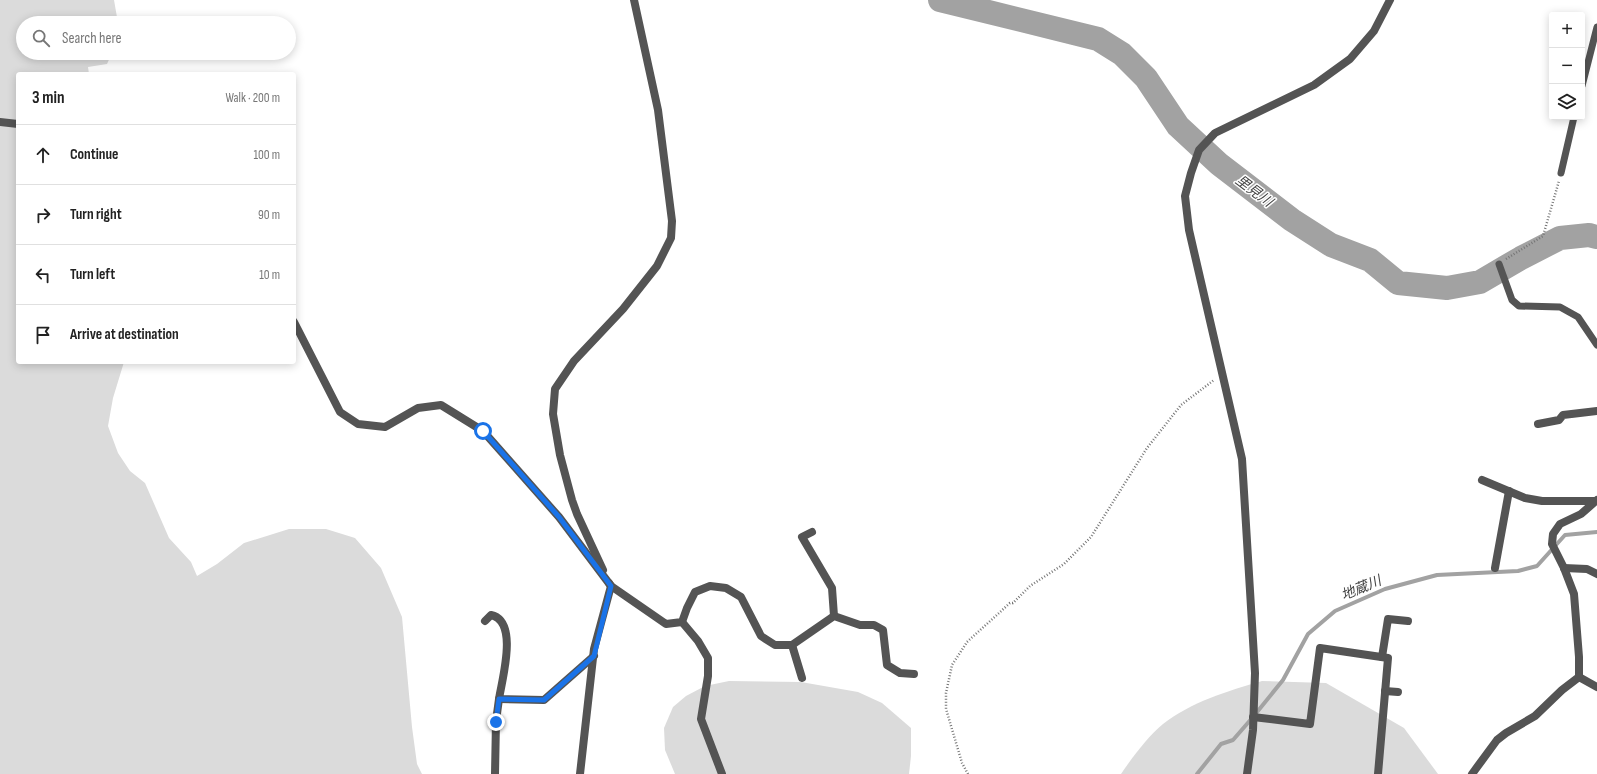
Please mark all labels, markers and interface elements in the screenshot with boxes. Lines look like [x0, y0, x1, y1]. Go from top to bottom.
map controls [1549, 12, 1585, 120]
button: + [1549, 12, 1585, 48]
search box [16, 16, 296, 60]
icon: search [30, 27, 52, 49]
text: Search here [62, 29, 122, 48]
button: − [1549, 48, 1585, 84]
button: layers [1549, 84, 1585, 120]
text: 3 min [32, 88, 65, 108]
text: Walk · 200 m [225, 90, 280, 106]
icon: ahead [32, 144, 54, 166]
text: Continue [70, 145, 119, 164]
text: 100 m [253, 147, 280, 163]
water label: 里見川 [1232, 172, 1277, 212]
icon: right [32, 204, 54, 226]
text: Turn right [70, 205, 122, 224]
text: 90 m [258, 207, 280, 223]
icon: left [32, 264, 54, 286]
text: Turn left [70, 265, 115, 284]
text: 10 m [259, 267, 280, 283]
icon: arrive [32, 324, 54, 346]
text: Arrive at destination [70, 325, 179, 344]
route start [474, 422, 492, 440]
water label: 地蔵川 [1338, 571, 1385, 604]
route end [487, 713, 505, 731]

